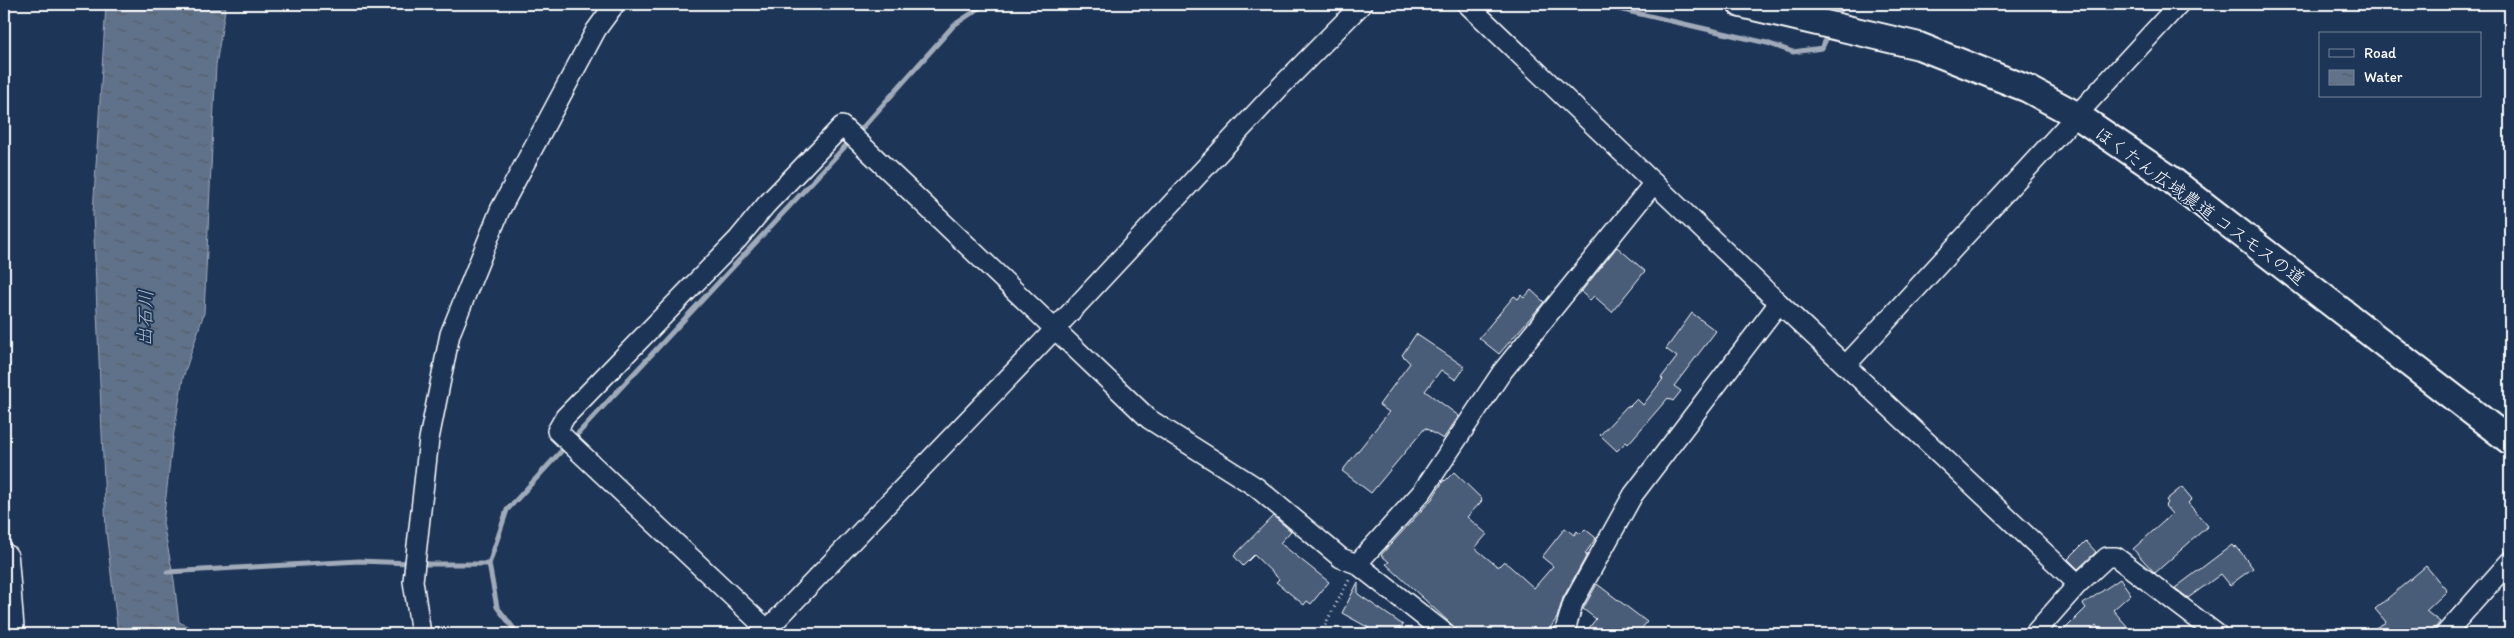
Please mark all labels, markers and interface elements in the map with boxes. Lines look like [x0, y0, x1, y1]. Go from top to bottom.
legend [2319, 32, 2482, 98]
text: Road [2364, 44, 2397, 62]
text: Water [2364, 68, 2403, 86]
street label: ほくたん広域農道 コスモスの道 [2090, 122, 2310, 290]
water label: 出石川 [133, 289, 157, 347]

